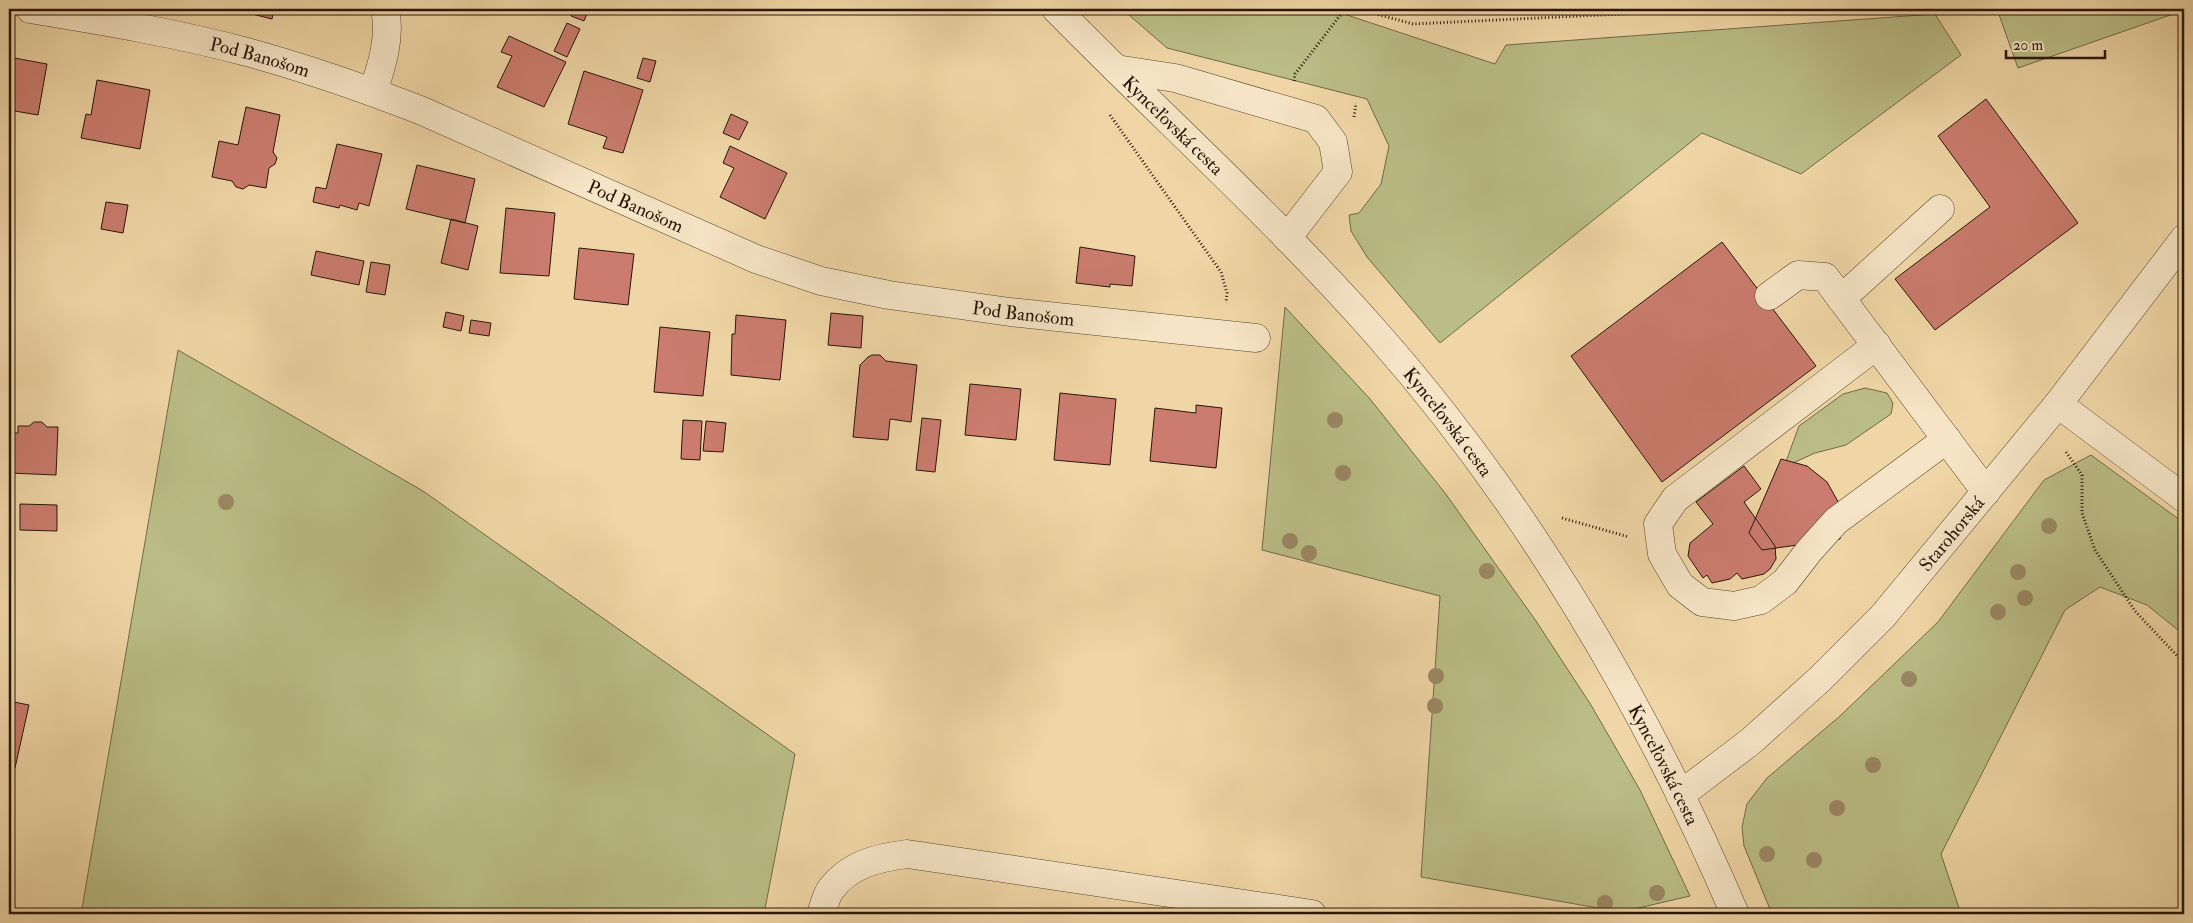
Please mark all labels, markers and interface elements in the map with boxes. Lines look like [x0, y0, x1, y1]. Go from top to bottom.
scale bar [2006, 28, 2104, 60]
street label: Pod Banošom [207, 32, 313, 83]
text: 20 m [2013, 36, 2043, 55]
street label: Kynceľovská cesta [1117, 71, 1229, 181]
street label: Pod Banošom [584, 175, 688, 239]
street label: Pod Banošom [971, 296, 1076, 332]
street label: Kynceľovská cesta [1398, 363, 1498, 482]
street label: Starohorská [1914, 492, 1990, 577]
street label: Kynceľovská cesta [1623, 701, 1704, 829]

